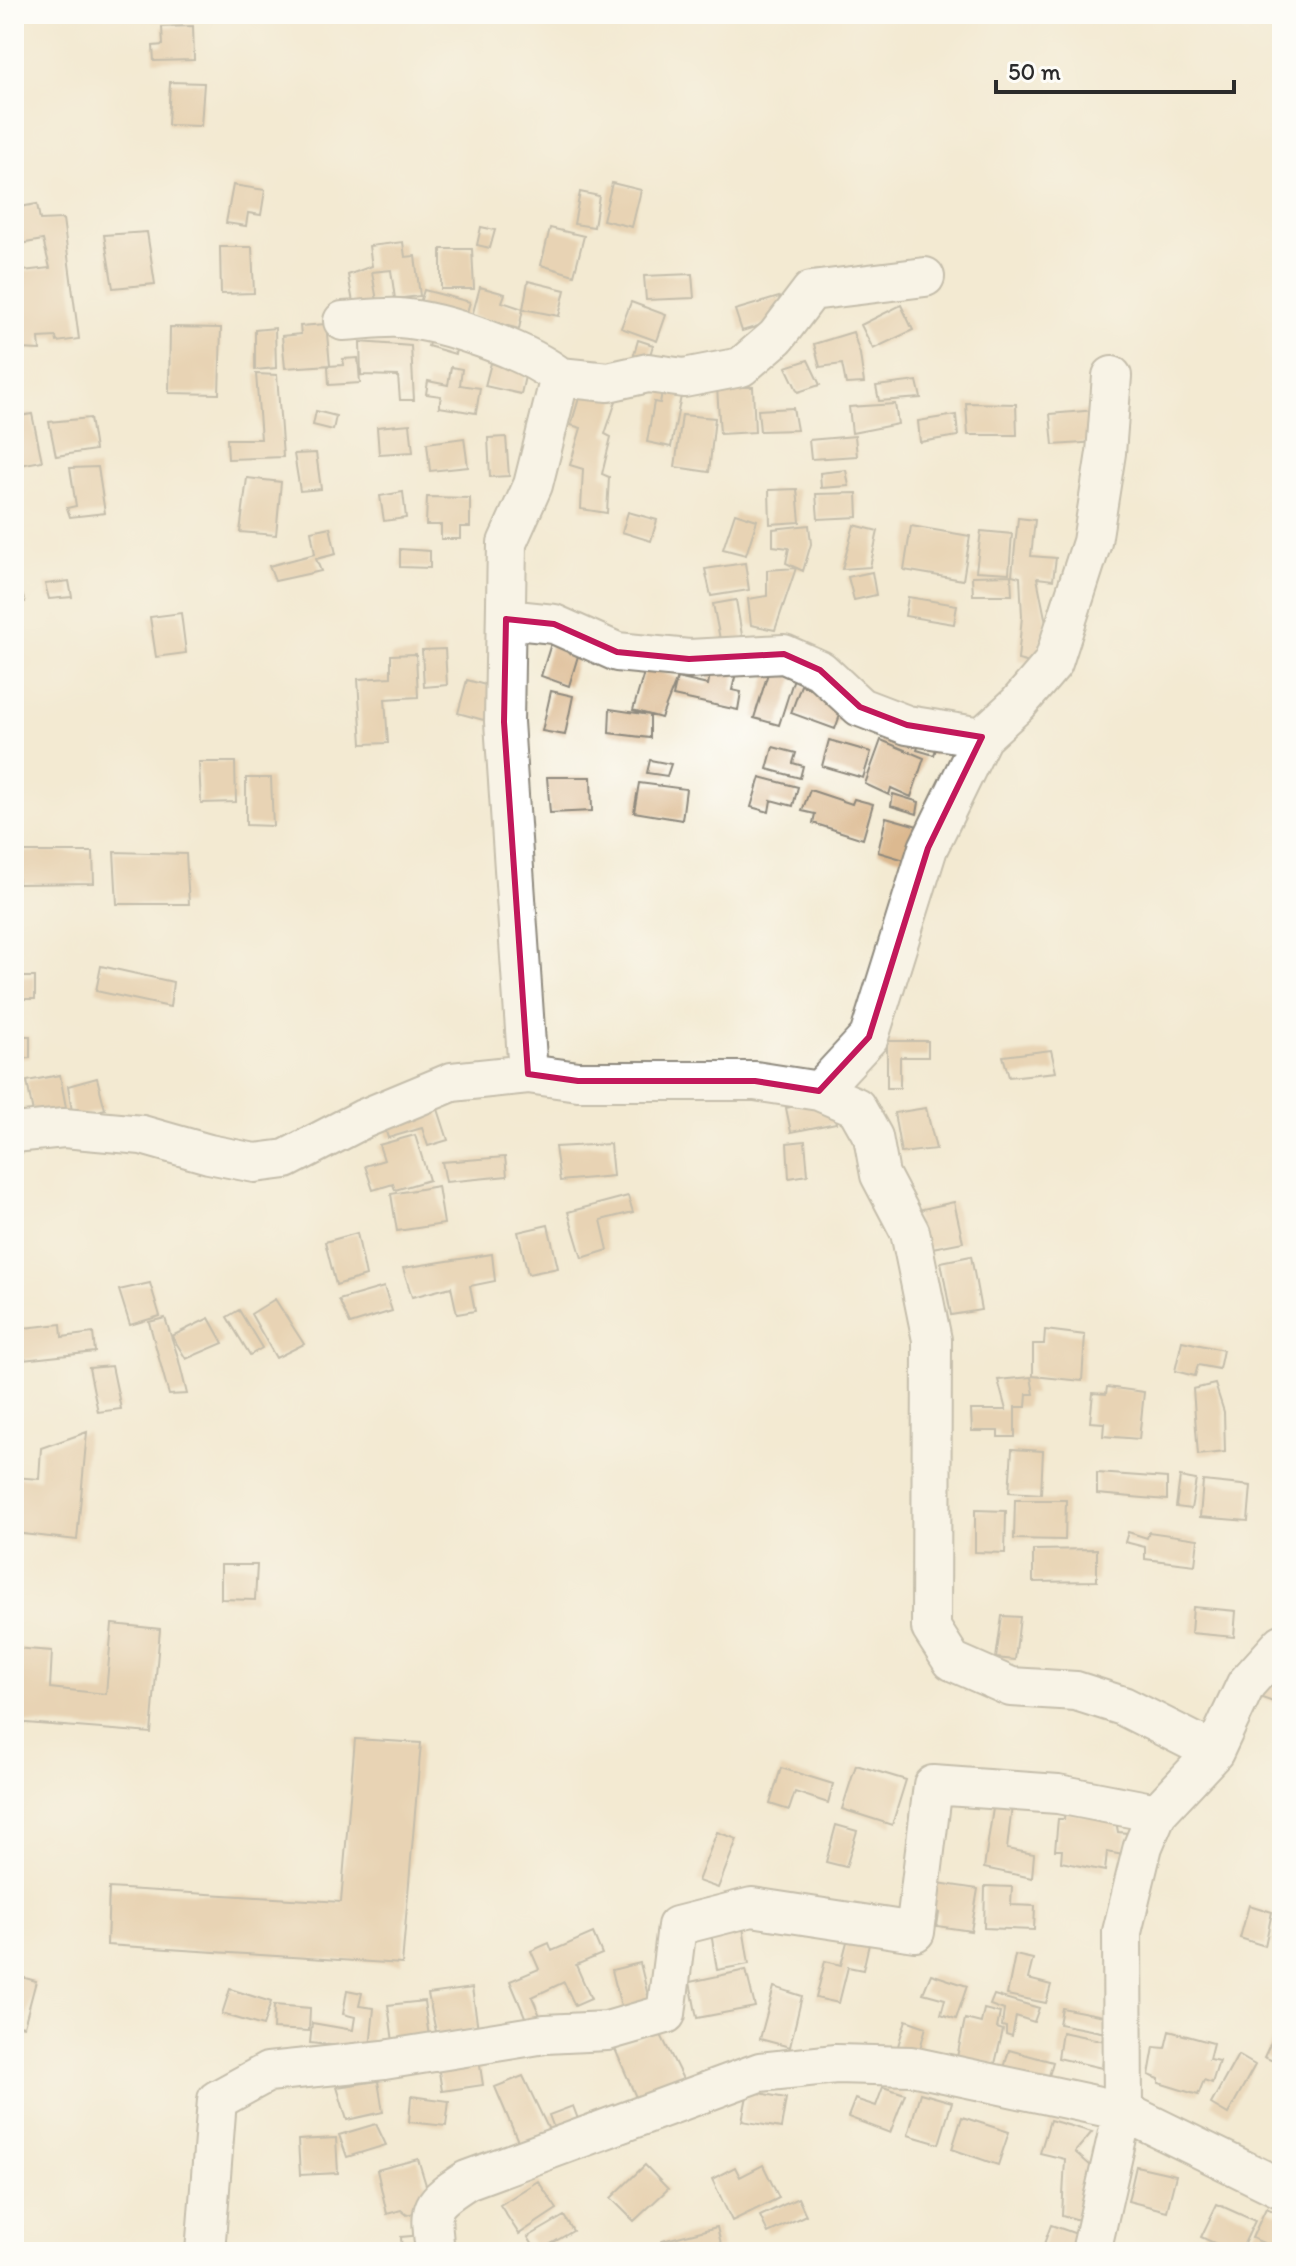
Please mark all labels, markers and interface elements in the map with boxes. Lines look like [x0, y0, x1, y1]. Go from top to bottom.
scale bar [996, 44, 1234, 94]
text: 50 m [1008, 57, 1061, 86]

